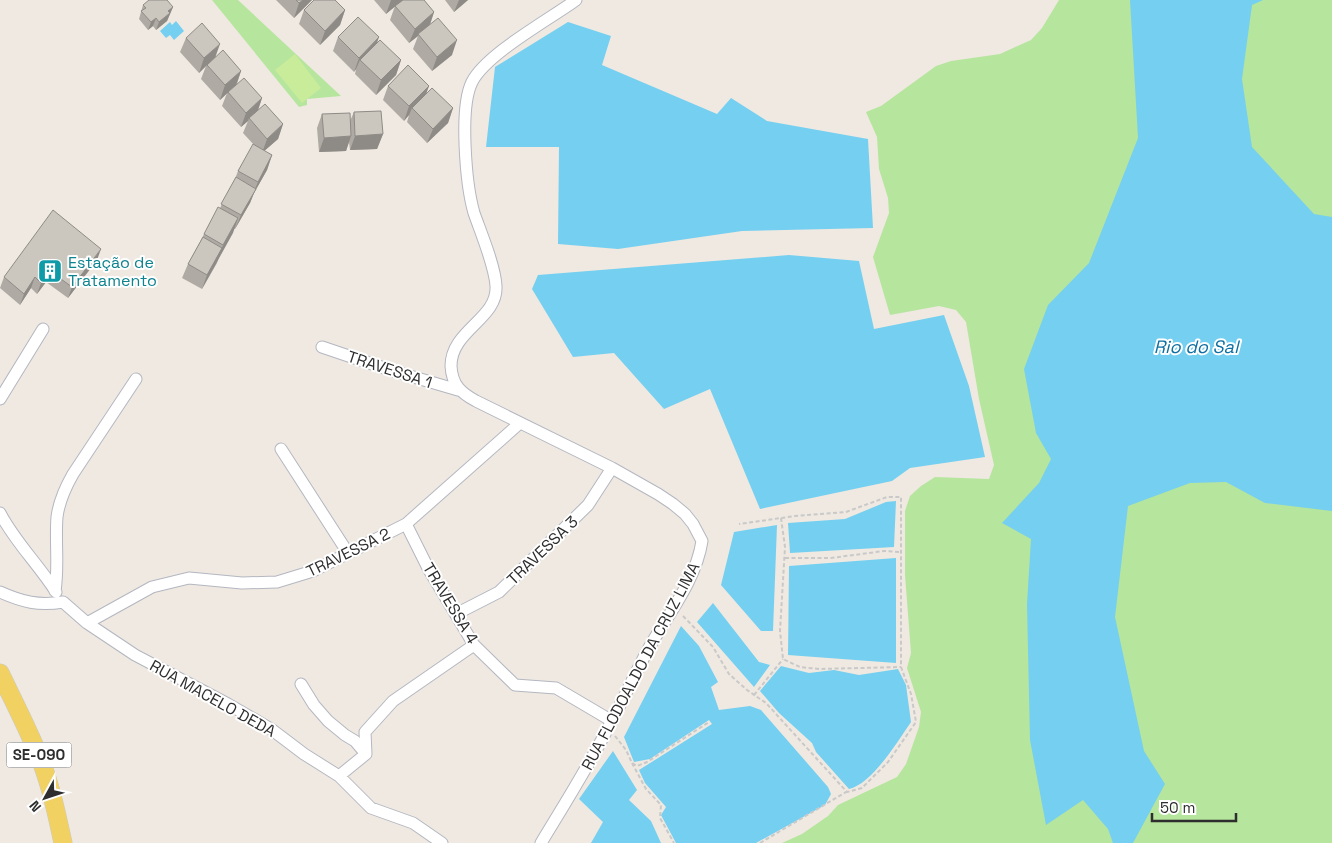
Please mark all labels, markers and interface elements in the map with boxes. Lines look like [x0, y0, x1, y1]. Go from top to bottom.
place label: Estação de Tratamento [68, 252, 157, 291]
building icon: Estação de Tratamento [37, 258, 63, 284]
water label: Rio do Sal [1154, 335, 1241, 358]
street label: TRAVESSA 1 [345, 346, 435, 393]
street label: TRAVESSA 3 [502, 511, 582, 589]
street label: TRAVESSA 2 [303, 523, 394, 582]
street label: TRAVESSA 4 [418, 559, 483, 648]
street label: RUA FLODOALDO DA CRUZ LIMA [577, 559, 704, 774]
street label: RUA MACELO DEDA [146, 655, 279, 742]
road number: SE-090 [6, 742, 72, 768]
north arrow [20, 773, 70, 823]
scale bar [1152, 790, 1236, 822]
text: N [25, 797, 45, 816]
text: 50 m [1160, 798, 1195, 817]

